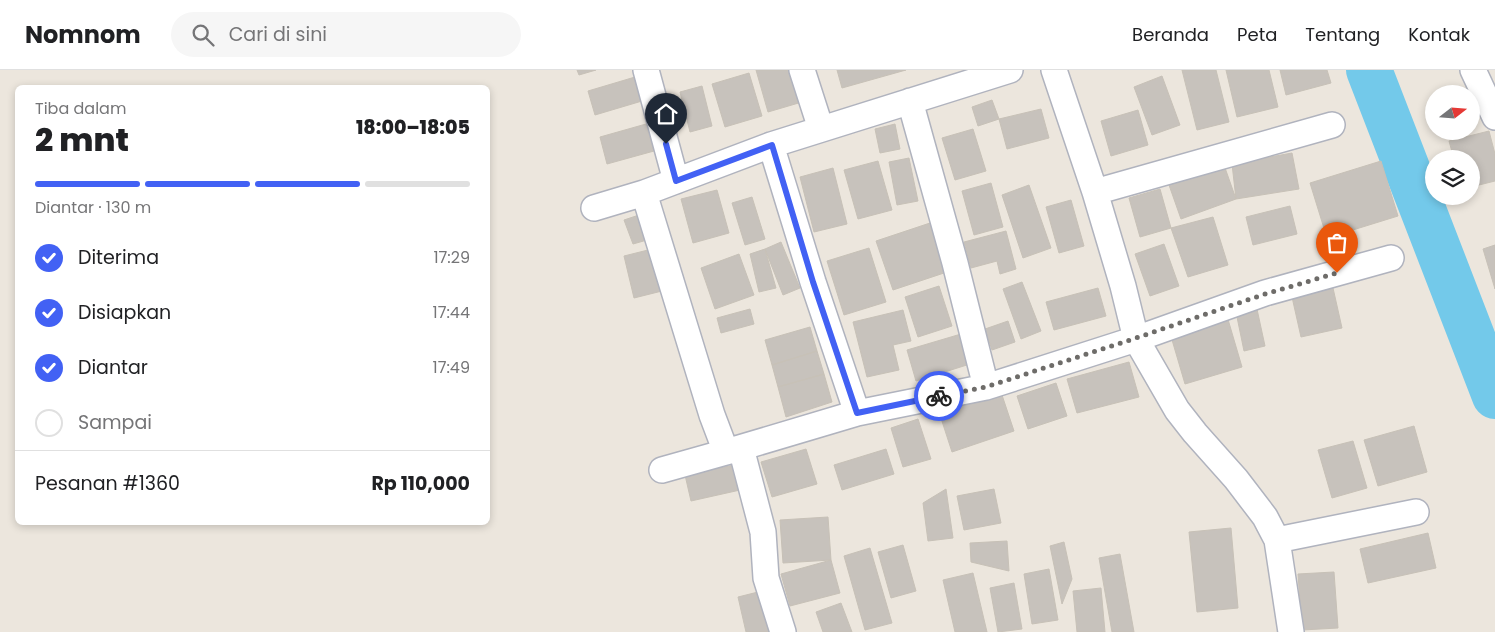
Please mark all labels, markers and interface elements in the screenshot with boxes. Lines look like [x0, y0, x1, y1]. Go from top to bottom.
search box [171, 12, 521, 57]
text: Nomnom [25, 18, 141, 51]
icon: search [189, 21, 217, 49]
text: Cari di sini [229, 21, 327, 48]
text: Beranda [1132, 22, 1209, 47]
text: Peta [1237, 22, 1277, 47]
text: Tentang [1305, 22, 1380, 47]
text: Kontak [1408, 22, 1470, 47]
north arrow [1425, 85, 1480, 140]
map controls [1425, 85, 1480, 205]
pin [645, 93, 687, 144]
text: Tiba dalam [35, 97, 126, 120]
icon: home [652, 100, 680, 128]
text: 18:00–18:05 [356, 114, 470, 141]
text: 2 mnt [35, 117, 129, 162]
button: layers [1425, 150, 1480, 205]
text: Diantar · 130 m [35, 196, 151, 219]
pin [1316, 222, 1358, 273]
icon: bag [1323, 229, 1351, 257]
icon: check [35, 244, 63, 272]
text: Diterima [78, 244, 159, 271]
text: 17:29 [433, 246, 470, 269]
icon: check [35, 299, 63, 327]
text: Disiapkan [78, 299, 171, 326]
text: 17:44 [433, 301, 470, 324]
icon: check [35, 354, 63, 382]
text: Diantar [78, 354, 148, 381]
text: 17:49 [433, 356, 470, 379]
courier [914, 371, 964, 421]
icon: bike [925, 382, 953, 410]
text: Sampai [78, 409, 152, 436]
text: Pesanan #1360 [35, 470, 180, 497]
text: Rp 110,000 [371, 470, 470, 497]

